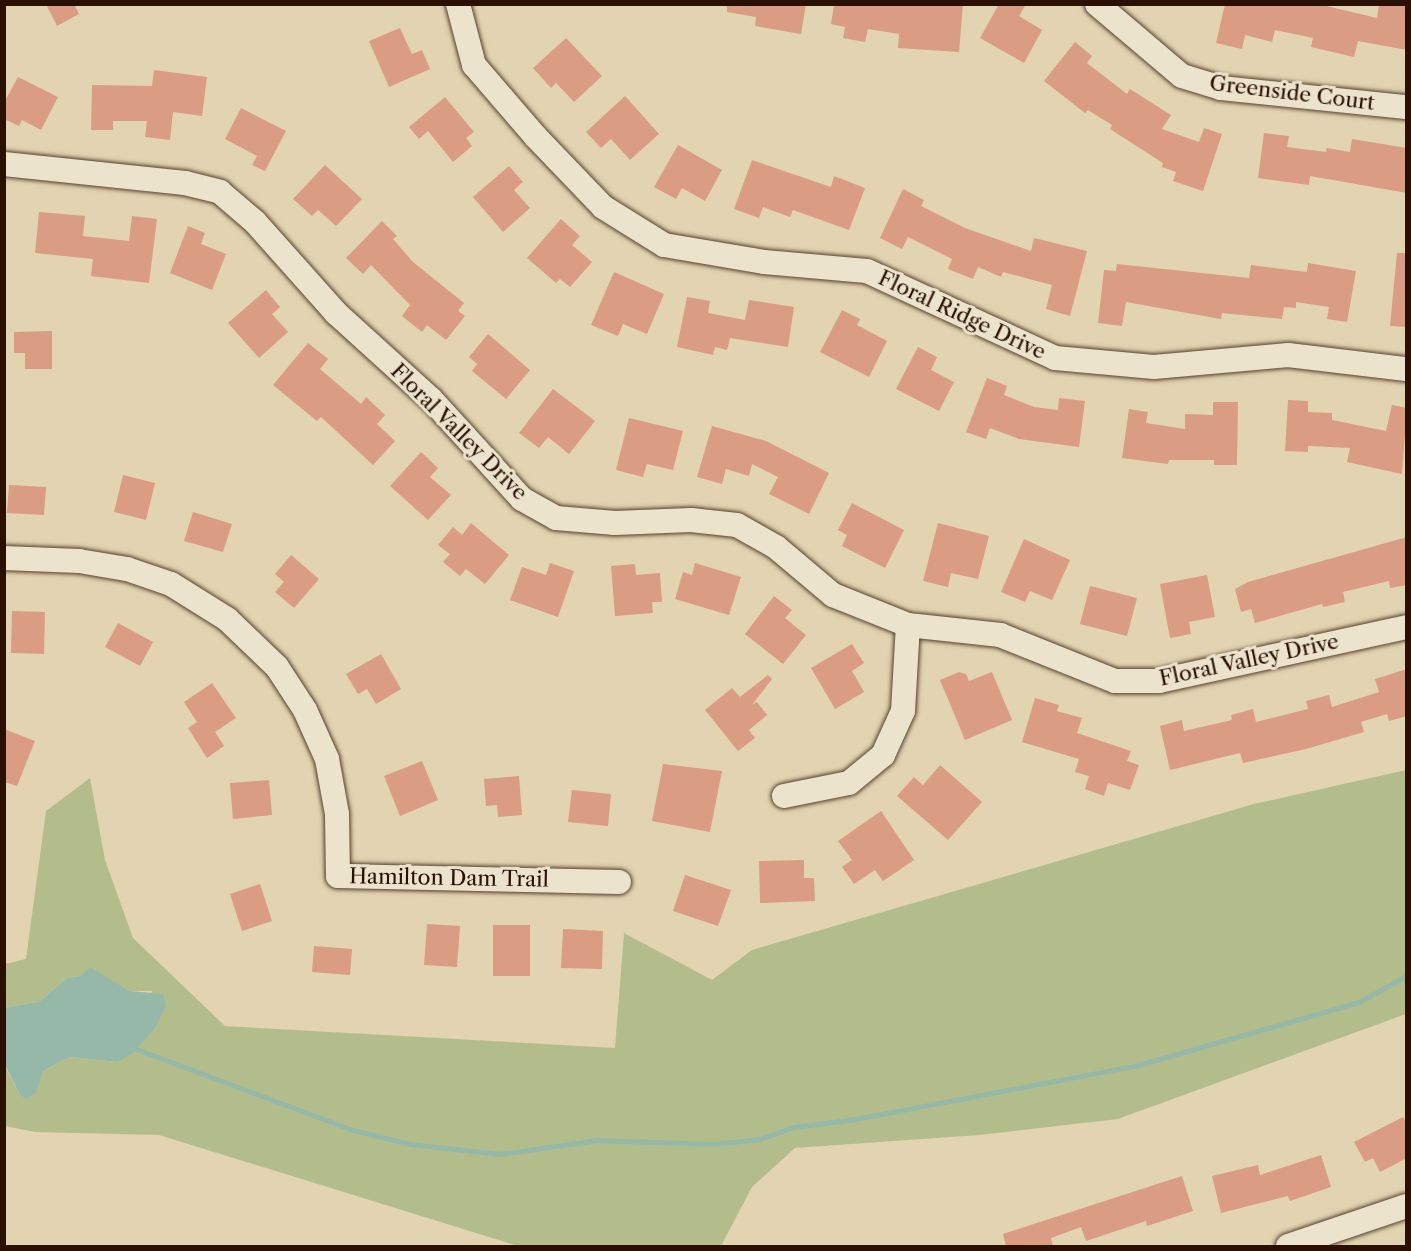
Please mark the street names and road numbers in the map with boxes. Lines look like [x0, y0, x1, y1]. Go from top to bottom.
street label: Greenside Court [1208, 70, 1376, 116]
street label: Floral Ridge Drive [874, 265, 1050, 365]
street label: Floral Valley Drive [385, 358, 533, 506]
street label: Floral Valley Drive [1156, 629, 1342, 691]
street label: Hamilton Dam Trail [349, 864, 549, 892]

